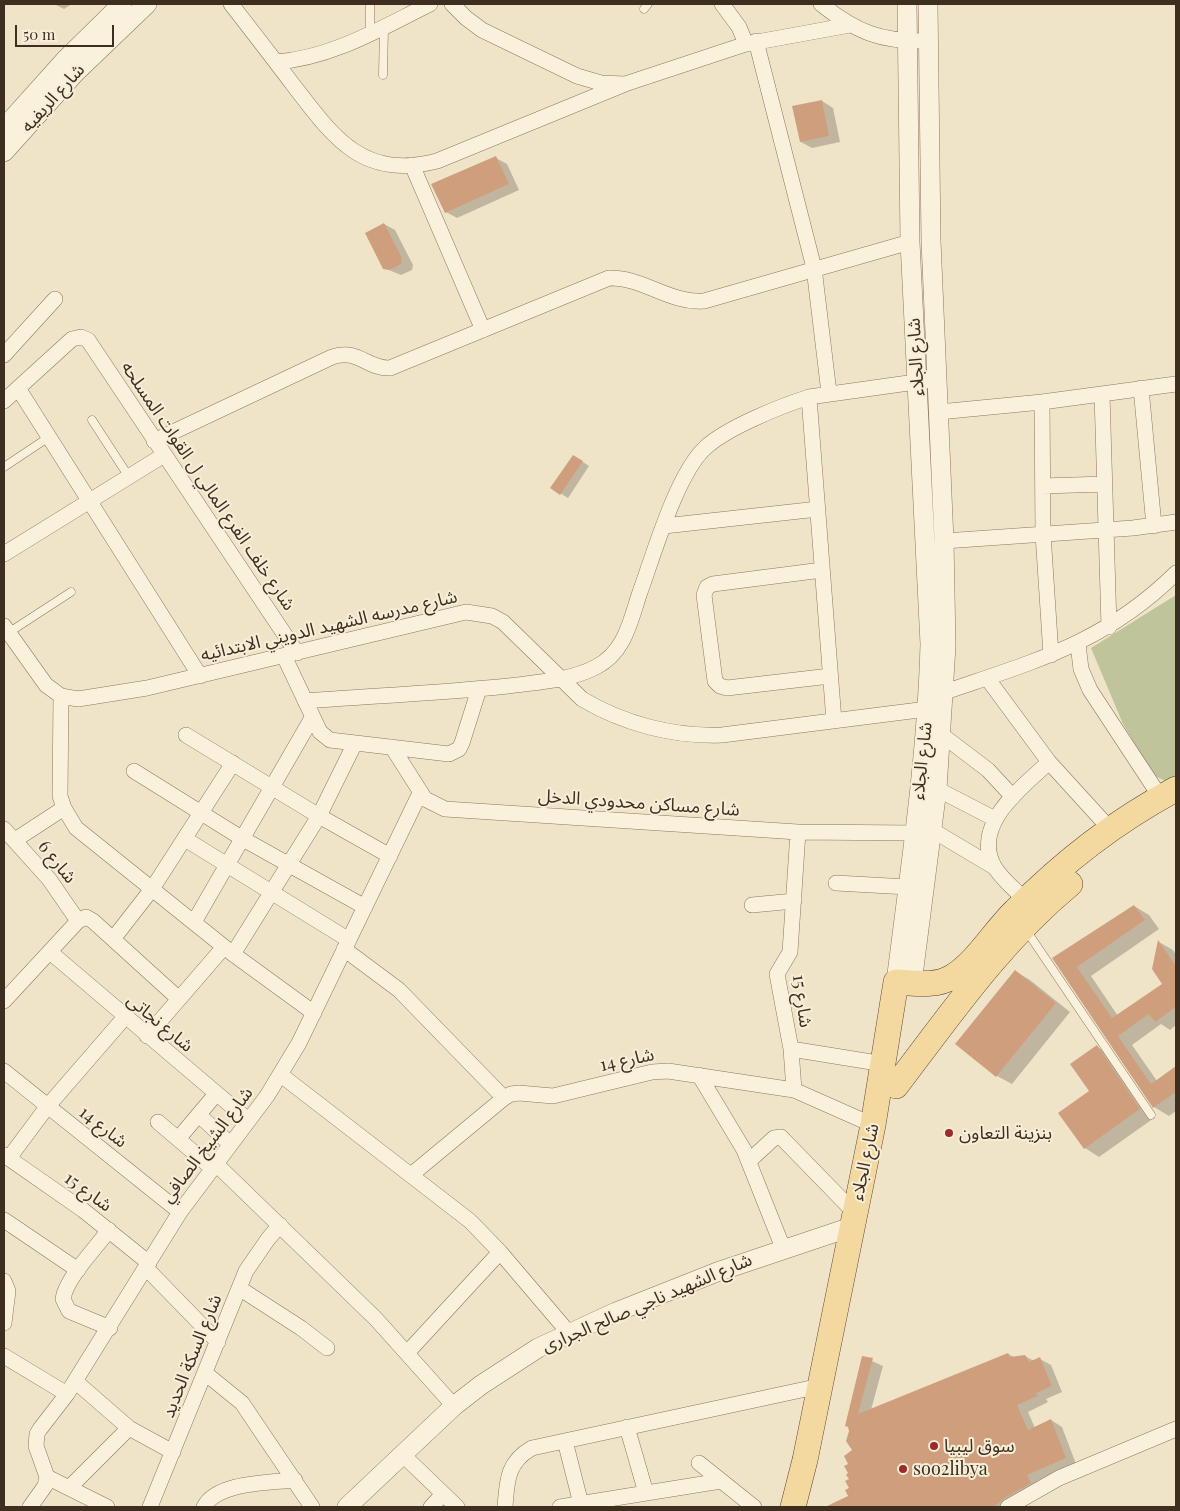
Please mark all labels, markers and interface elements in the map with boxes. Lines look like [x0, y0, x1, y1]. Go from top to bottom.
scale bar [18, 15, 116, 47]
text: 50 m [23, 24, 55, 44]
street label: شارع الريفيه [17, 59, 89, 137]
street label: شارع الجلاء [903, 317, 929, 397]
street label: شارع خلف الفرع المالي ل القوات المسلحه [116, 357, 300, 615]
street label: شارع مدرسه الشهيد الدويني الابتدائيه [199, 586, 459, 666]
street label: شارع الجلاء [907, 721, 937, 801]
street label: شارع مساكن محدودي الدخل [537, 785, 741, 821]
street label: شارع 6 [33, 836, 81, 888]
street label: شارع 15 [788, 973, 816, 1029]
street label: شارع نجاتى [123, 989, 197, 1057]
street label: شارع 14 [598, 1044, 656, 1076]
street label: شارع الشيخ الصافي [156, 1083, 258, 1207]
street label: شارع 14 [75, 1102, 131, 1152]
street label: شارع الجلاء [846, 1122, 884, 1202]
place label: بنزينة التعاون [959, 1122, 1052, 1144]
marker: بنزينة التعاون [943, 1127, 955, 1139]
street label: شارع 15 [60, 1168, 116, 1216]
street label: شارع الشهيد ناجي صالح الجرارى [539, 1249, 755, 1357]
street label: شارع السكة الحديد [157, 1291, 227, 1421]
place label: سوق ليبيا [944, 1435, 1015, 1457]
marker: سوق ليبيا [928, 1440, 940, 1452]
place label: soo2libya [913, 1458, 988, 1480]
marker: soo2libya [897, 1463, 909, 1475]

